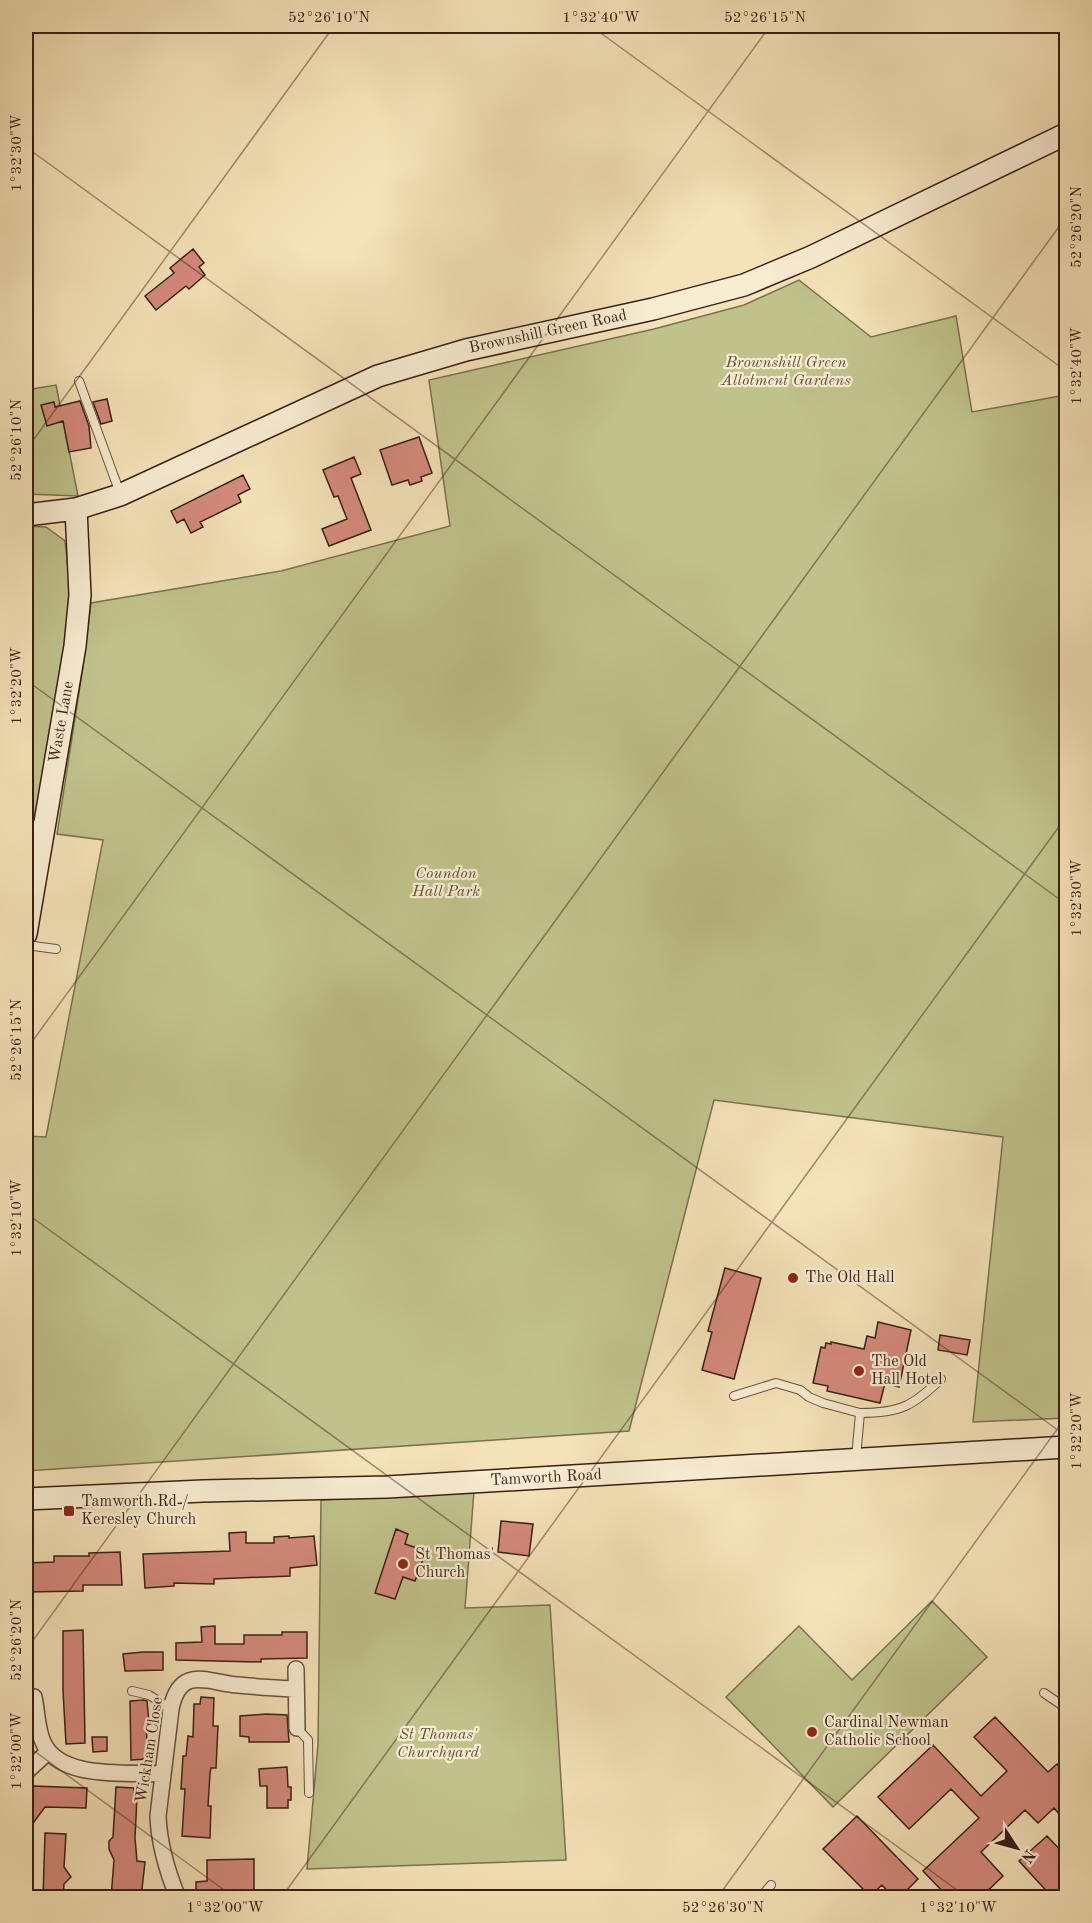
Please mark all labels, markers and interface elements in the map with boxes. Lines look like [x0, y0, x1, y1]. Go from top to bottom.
text: 52°26'10"N [288, 11, 370, 26]
text: 1°32'40"W [562, 11, 640, 26]
text: 52°26'15"N [724, 11, 806, 26]
text: 1°32'30"W [10, 114, 25, 192]
text: 52°26'20"N [1070, 186, 1085, 268]
street label: Brownshill Green Road [468, 307, 628, 357]
text: 1°32'40"W [1070, 327, 1085, 405]
park label: Brownshill Green Allotment Gardens [720, 355, 851, 389]
text: 52°26'10"N [10, 399, 25, 481]
text: 1°32'20"W [10, 647, 25, 725]
street label: Waste Lane [47, 680, 77, 764]
text: 1°32'30"W [1070, 859, 1085, 937]
park label: Coundon Hall Park [411, 866, 480, 900]
text: 52°26'15"N [10, 999, 25, 1081]
text: 1°32'10"W [10, 1179, 25, 1257]
place label: The Old Hall [805, 1270, 894, 1286]
marker: The Old Hall [786, 1271, 800, 1285]
place label: The Old Hall Hotel [871, 1354, 942, 1388]
marker: The Old Hall Hotel [852, 1364, 866, 1378]
text: 1°32'20"W [1070, 1392, 1085, 1470]
street label: Tamworth Road [490, 1467, 602, 1489]
place label: Tamworth Rd / Keresley Church [81, 1494, 196, 1528]
marker: Tamworth Rd / Keresley Church [62, 1504, 76, 1518]
place label: St Thomas' Church [415, 1547, 494, 1581]
marker: St Thomas' Church [396, 1557, 410, 1571]
text: 52°26'20"N [10, 1599, 25, 1681]
street label: Wickham Close [134, 1696, 166, 1804]
text: 1°32'00"W [10, 1712, 25, 1790]
place label: Cardinal Newman Catholic School [824, 1715, 949, 1749]
marker: Cardinal Newman Catholic School [805, 1725, 819, 1739]
park label: St Thomas' Churchyard [397, 1727, 480, 1761]
north arrow [987, 1818, 1047, 1878]
text: N [1017, 1846, 1038, 1866]
text: 1°32'00"W [186, 1901, 264, 1916]
text: 52°26'30"N [682, 1901, 764, 1916]
text: 1°32'10"W [919, 1901, 997, 1916]

